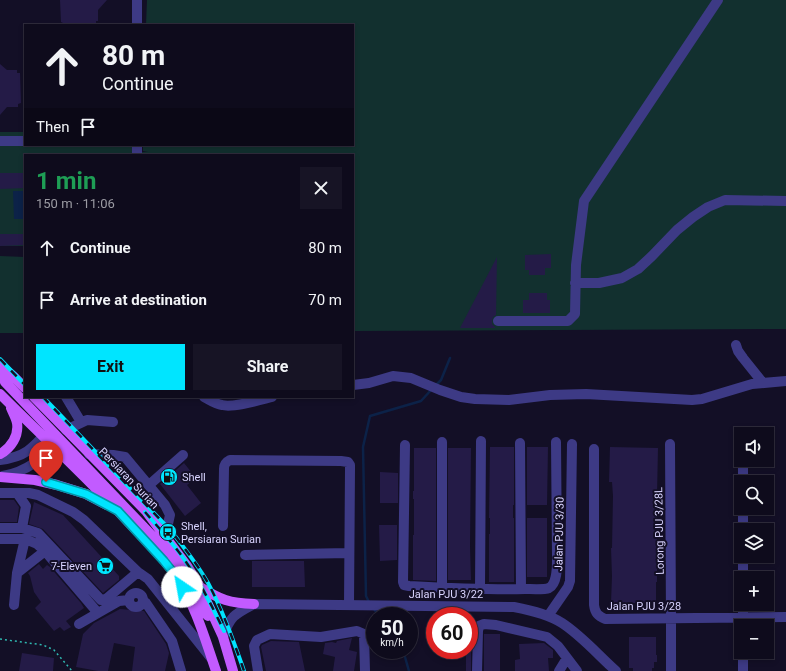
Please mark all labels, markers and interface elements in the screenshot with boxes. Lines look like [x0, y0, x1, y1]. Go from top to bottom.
text: 80 m [102, 39, 165, 72]
icon: ahead [36, 40, 88, 92]
text: Continue [102, 73, 174, 94]
icon: arrive [77, 116, 99, 138]
text: Then [36, 118, 69, 136]
text: 1 min [36, 167, 96, 195]
button: close [300, 167, 342, 209]
text: 150 m · 11:06 [36, 196, 115, 211]
icon: ahead [36, 237, 58, 259]
text: Continue [70, 239, 131, 257]
text: 80 m [308, 239, 342, 257]
icon: arrive [36, 289, 58, 311]
text: Arrive at destination [70, 291, 207, 309]
text: 70 m [308, 291, 342, 309]
button: Exit [36, 344, 185, 390]
button: Share [193, 344, 342, 390]
map controls [734, 427, 774, 659]
button: sound [734, 427, 774, 467]
pin [29, 441, 63, 482]
street label: Persiaran Surian [96, 445, 161, 512]
icon: arrive [35, 447, 57, 469]
fuel station icon: Shell [159, 467, 179, 487]
place label: Shell [182, 471, 206, 484]
button: search [734, 475, 774, 515]
street label: Lorong PJU 3/28L [652, 487, 667, 575]
street label: Jalan PJU 3/30 [552, 497, 567, 571]
place label: Shell, Persiaran Surian [181, 520, 261, 546]
bus stop icon: Shell, Persiaran Surian [158, 522, 178, 542]
button: layers [734, 523, 774, 563]
supermarket icon: 7-Eleven [95, 556, 115, 576]
place label: 7-Eleven [51, 560, 92, 573]
position arrow [161, 566, 203, 608]
button: + [734, 571, 774, 611]
street label: Jalan PJU 3/22 [409, 588, 483, 601]
street label: Jalan PJU 3/28 [607, 600, 681, 613]
speed limit sign: 60 [426, 607, 478, 659]
text: 50 [381, 616, 403, 640]
button: − [734, 619, 774, 659]
text: km/h [380, 637, 404, 648]

